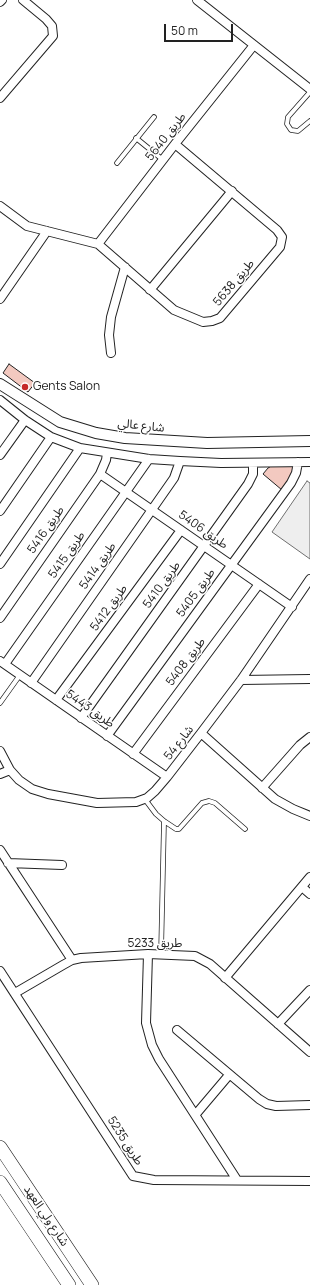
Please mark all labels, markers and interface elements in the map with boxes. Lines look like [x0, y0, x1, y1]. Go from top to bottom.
scale bar [166, 16, 235, 42]
text: 50 m [171, 22, 198, 39]
street label: طريق 5640 [143, 110, 189, 164]
street label: طريق 5638 [210, 257, 258, 309]
place label: Gents Salon [33, 380, 100, 394]
marker: Gents Salon [20, 382, 30, 392]
street label: شارع عالي [117, 416, 165, 436]
street label: طريق 5416 [25, 504, 67, 556]
street label: طريق 5406 [176, 508, 230, 552]
street label: طريق 5415 [46, 529, 88, 581]
street label: طريق 5414 [77, 540, 119, 592]
street label: طريق 5410 [140, 559, 184, 611]
street label: طريق 5405 [174, 566, 218, 620]
street label: طريق 5412 [87, 582, 131, 634]
street label: طريق 5408 [163, 635, 209, 689]
street label: طريق 5443 [63, 687, 117, 731]
street label: شارع 54 [161, 723, 197, 763]
street label: طريق 5233 [128, 937, 182, 951]
street label: طريق 5235 [104, 1114, 146, 1168]
street label: شارع ولي العهد [20, 1183, 72, 1249]

